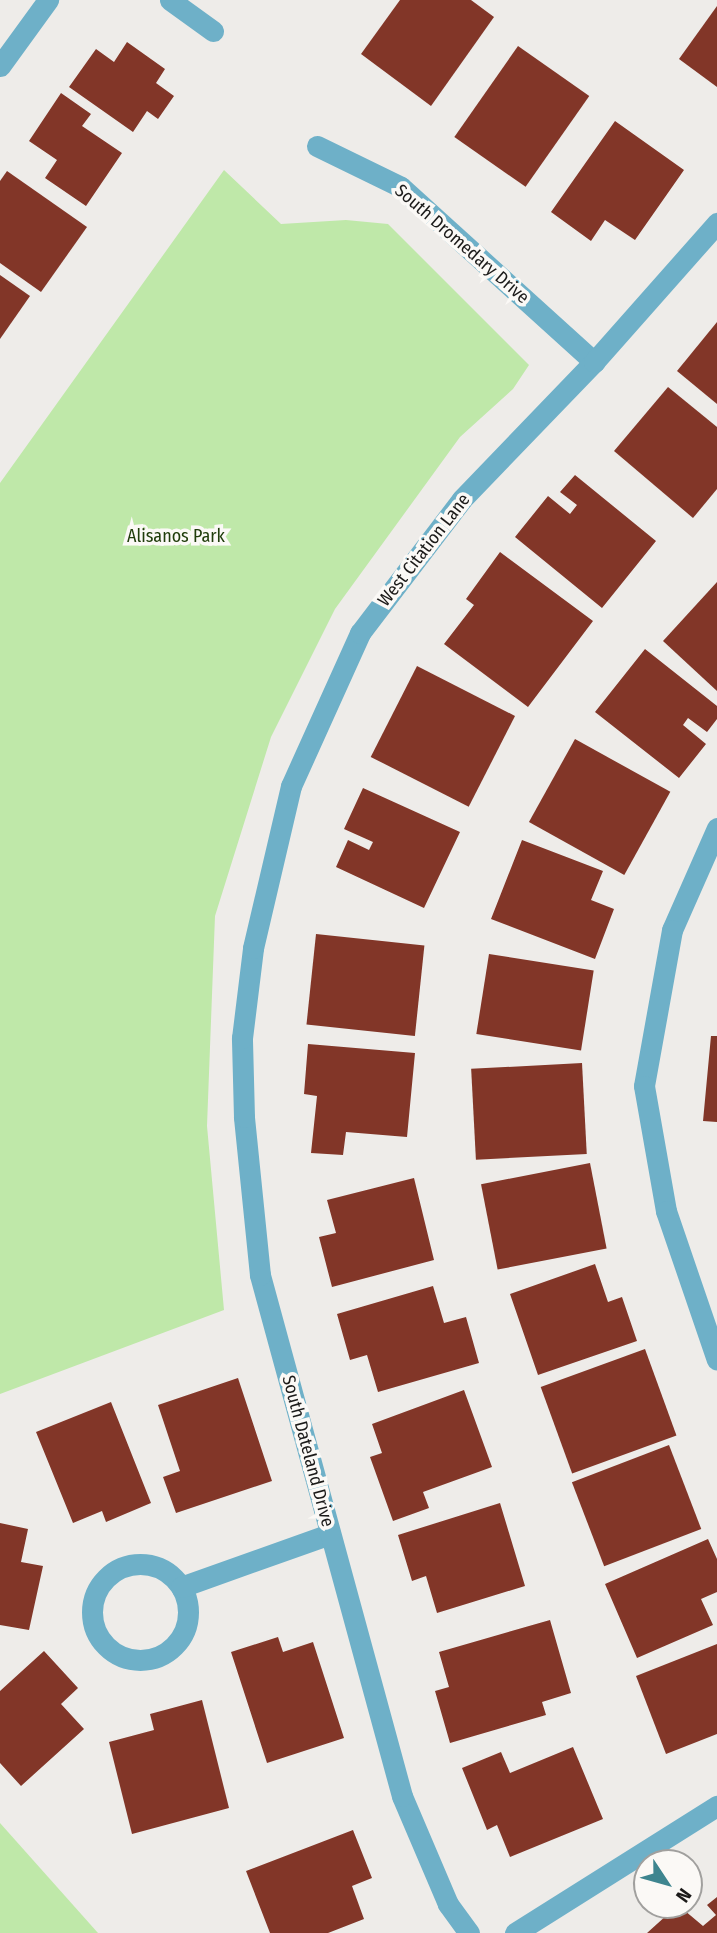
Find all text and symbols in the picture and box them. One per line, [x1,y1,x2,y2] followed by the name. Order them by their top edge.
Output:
[390,180,534,308] street label: South Dromedary Drive
[373,489,475,611] street label: West Citation Lane
[127,525,225,547] park label: Alisanos Park
[277,1373,339,1529] street label: South Dateland Drive
[633,1849,703,1919] north arrow
[671,1884,696,1907] text: N

